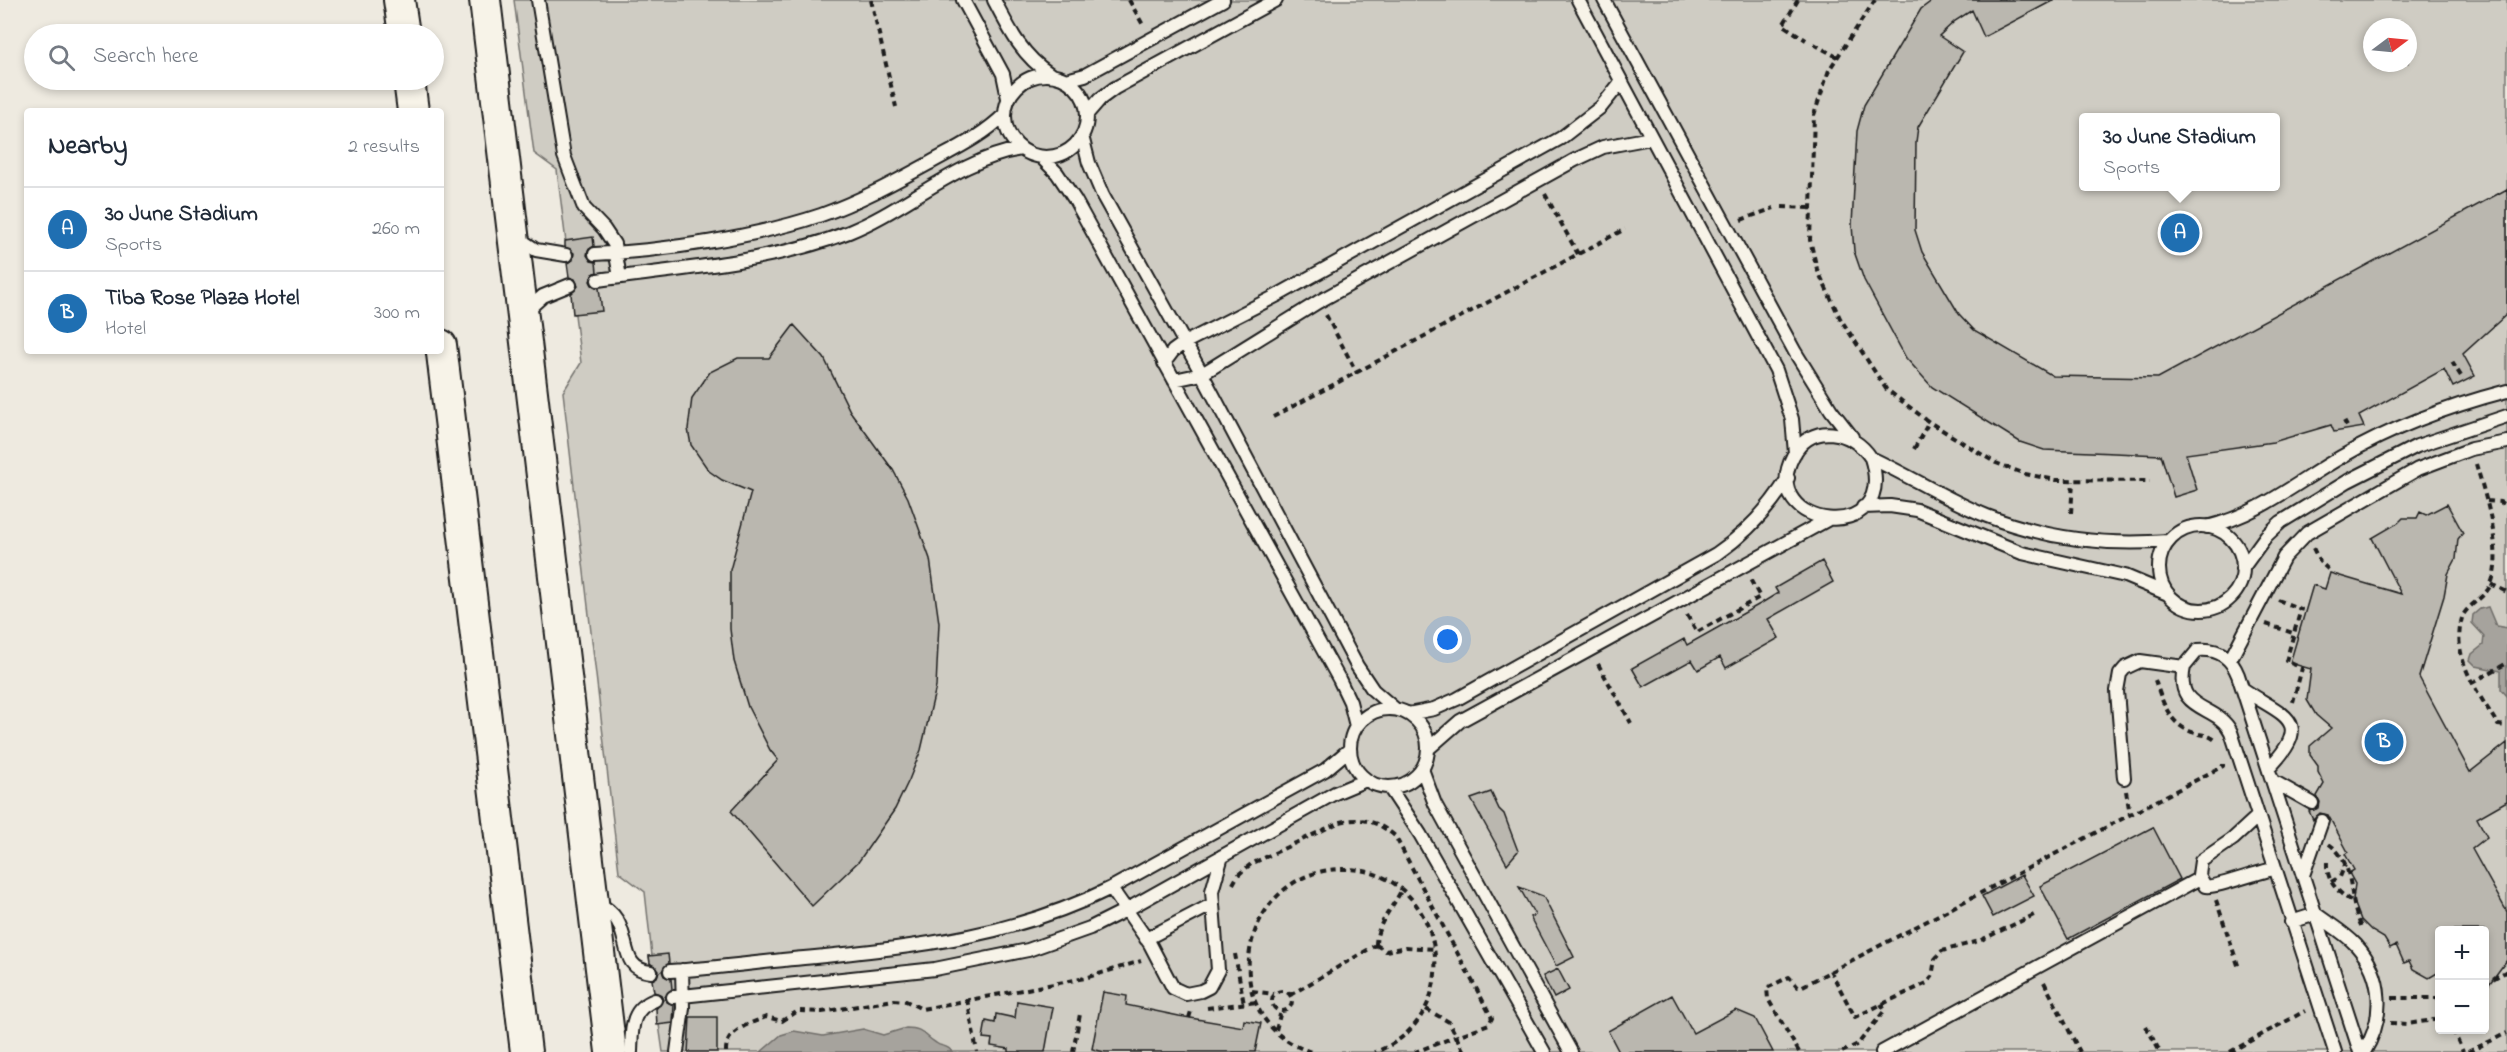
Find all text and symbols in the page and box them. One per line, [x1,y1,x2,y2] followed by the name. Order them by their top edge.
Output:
[2363,18,2417,72] north arrow
[24,24,444,90] search box
[45,41,78,74] icon: search
[93,41,198,73] text: Search here
[2079,113,2280,191] popup
[2103,122,2256,154] text: 30 June Stadium
[48,128,127,166] text: Nearby
[348,133,420,162] text: 2 results
[2103,154,2160,183] text: Sports
[105,199,258,231] text: 30 June Stadium
[2160,210,2200,256] pin: A
[61,215,74,244] text: A
[372,215,420,244] text: 260 m
[105,231,162,260] text: Sports
[105,283,299,315] text: Tiba Rose Plaza Hotel
[61,299,74,328] text: B
[374,299,420,328] text: 300 m
[105,315,146,344] text: Hotel
[1433,625,1462,654] your location
[2364,720,2404,764] pin: B
[2435,926,2489,1034] map controls
[2435,926,2489,980] button: +
[2435,980,2489,1034] button: −

